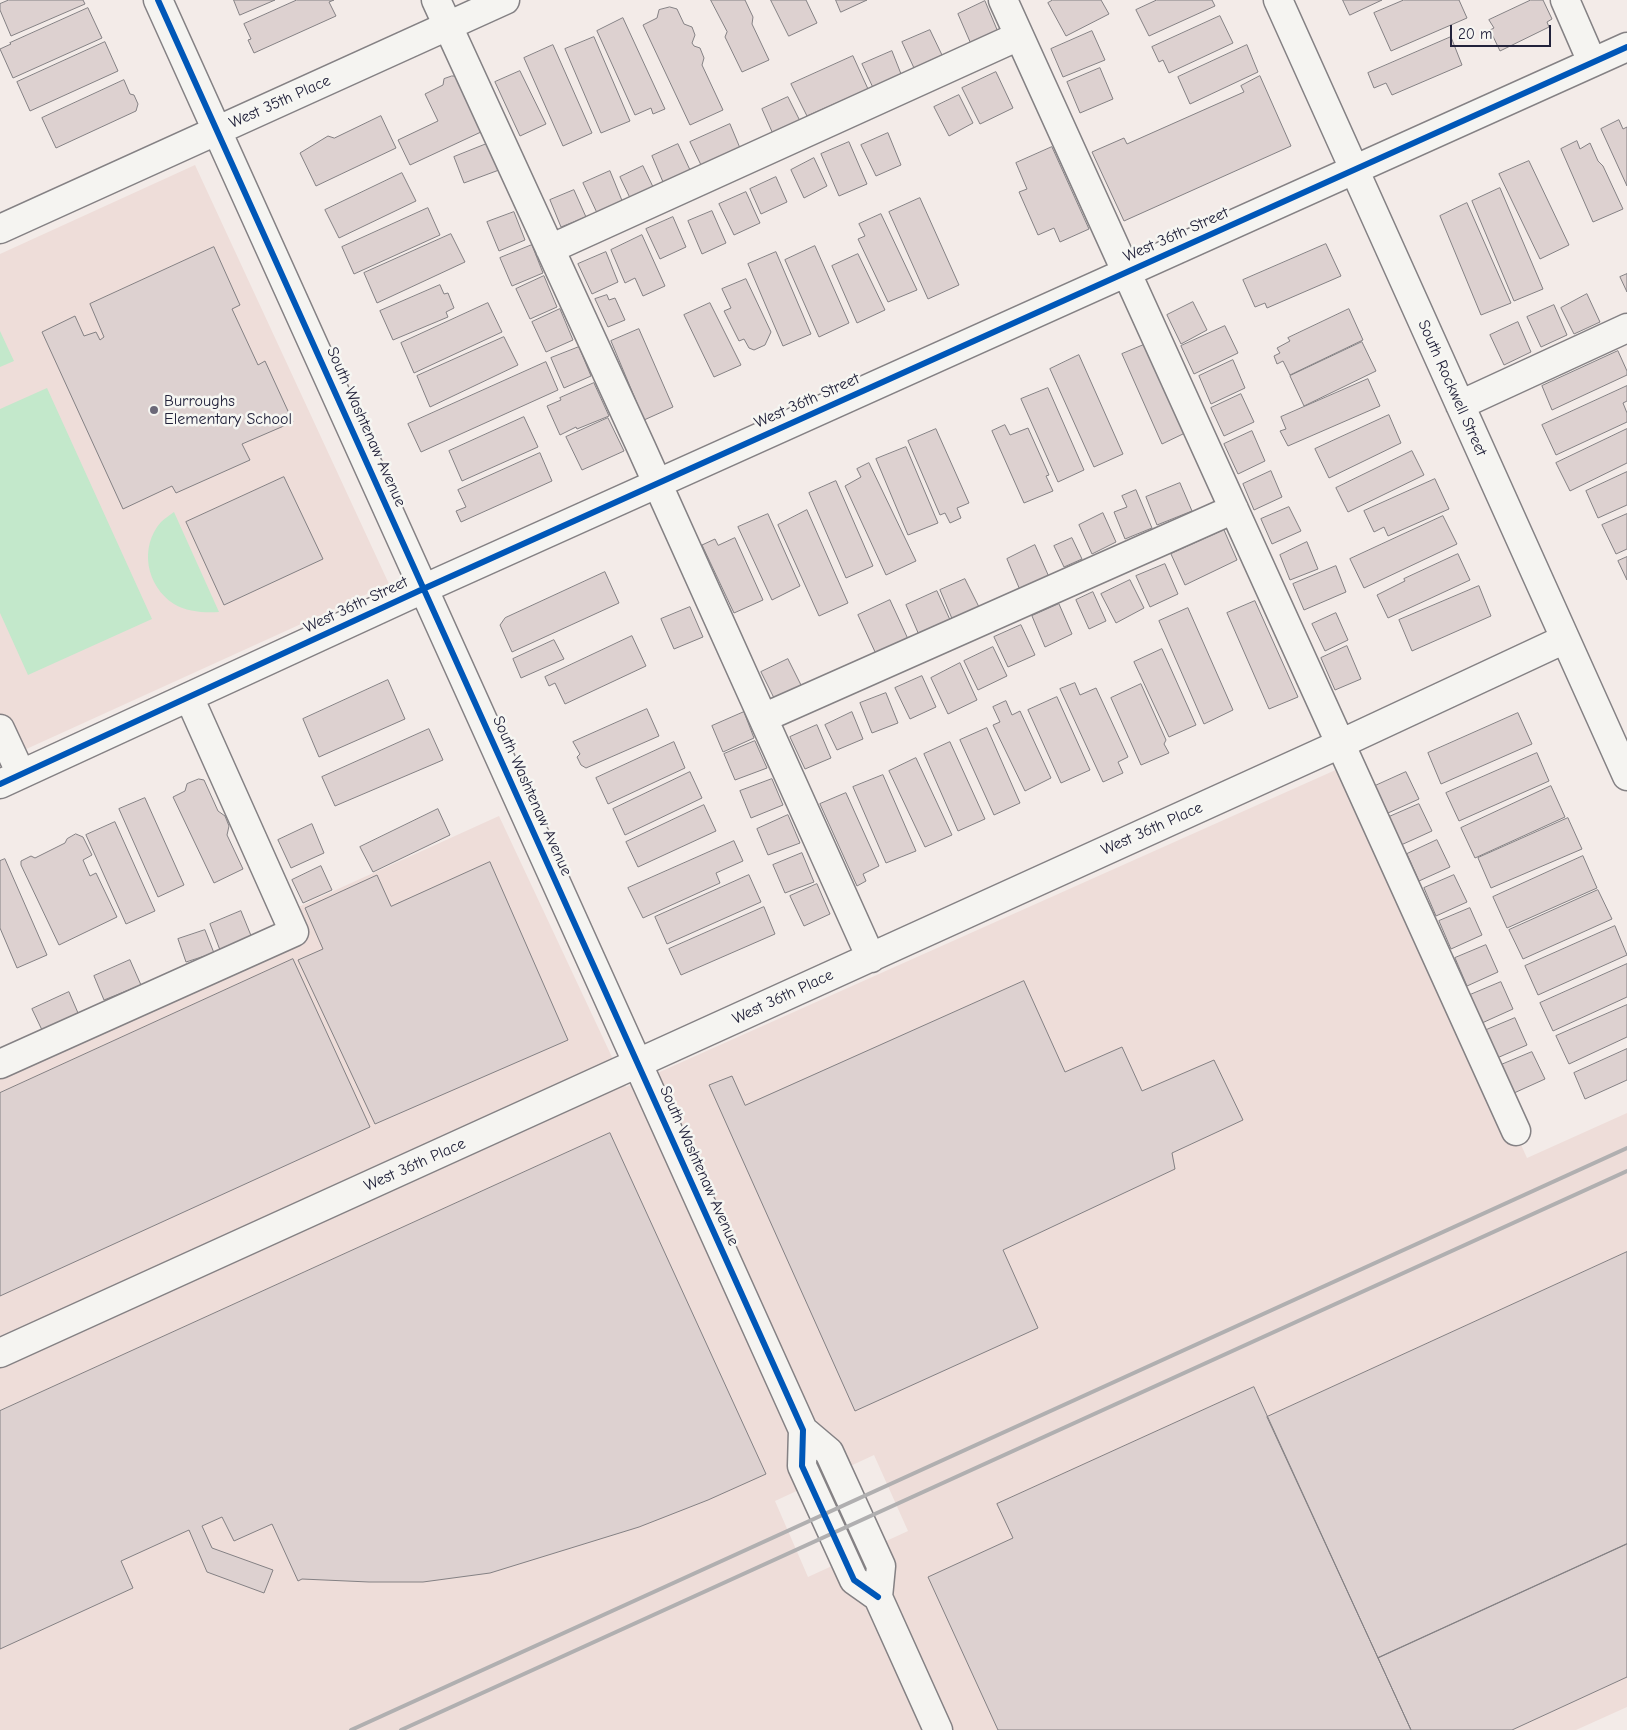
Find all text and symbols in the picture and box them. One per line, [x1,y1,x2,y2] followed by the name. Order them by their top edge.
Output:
[1452,15,1553,47] scale bar
[1458,25,1492,43] text: 20 m
[226,71,334,133] street label: West 35th Place
[1121,203,1231,267] street label: West 36th Street
[1413,317,1491,459] street label: South Rockwell Street
[322,344,410,510] street label: South Washtenaw Avenue
[752,369,862,433] street label: West 36th Street
[164,391,292,429] place label: Burroughs Elementary School
[148,404,160,416] marker: Burroughs Elementary School
[301,572,411,638] street label: West 36th Street
[488,713,576,879] street label: South Washtenaw Avenue
[1098,798,1206,860] street label: West 36th Place
[730,965,836,1029] street label: West 36th Place
[655,1083,743,1249] street label: South Washtenaw Avenue
[361,1134,469,1196] street label: West 36th Place

